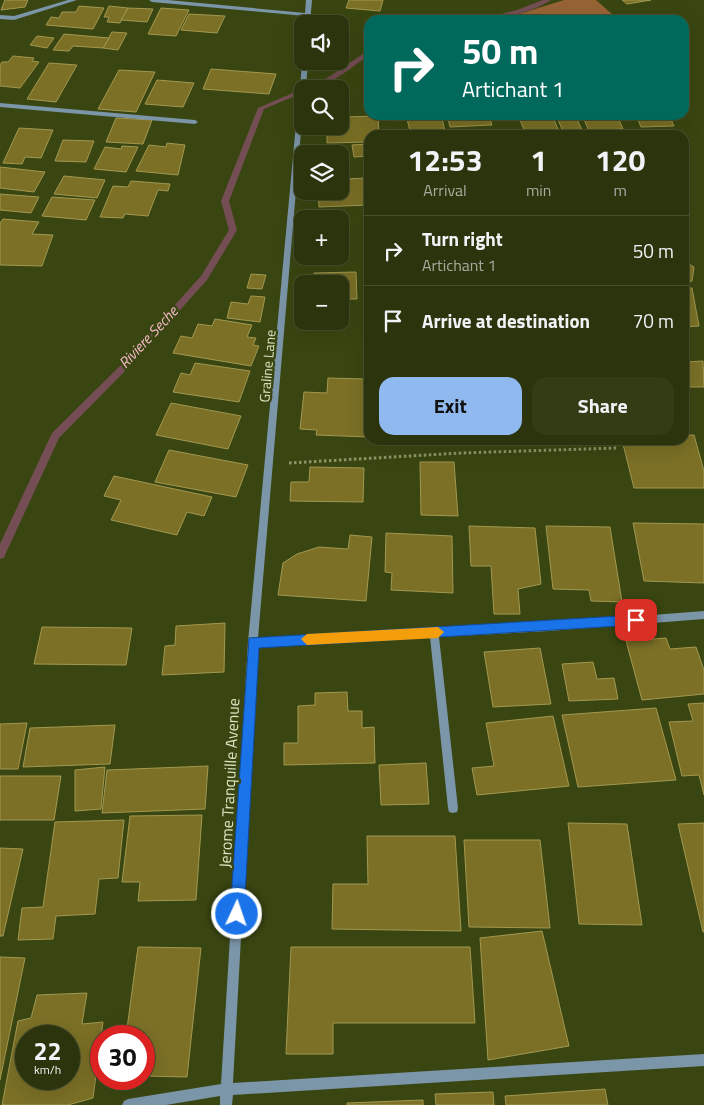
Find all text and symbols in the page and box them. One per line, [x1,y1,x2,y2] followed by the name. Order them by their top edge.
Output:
[294,15,349,330] map controls
[294,15,349,70] button: sound
[462,24,538,78] text: 50 m
[379,35,444,100] icon: right
[462,72,564,106] text: Artichant 1
[294,80,349,135] button: search
[408,137,482,183] text: 12:53
[530,137,547,183] text: 1
[595,137,645,183] text: 120
[294,145,349,200] button: layers
[423,178,467,202] text: Arrival
[526,178,551,202] text: min
[614,178,627,202] text: m
[294,210,349,265] button: +
[422,224,503,253] text: Turn right
[633,236,674,265] text: 50 m
[379,237,407,265] icon: right
[422,253,496,277] text: Artichant 1
[294,275,349,330] button: −
[113,300,184,373] water label: Riviere Seche
[422,306,590,335] text: Arrive at destination
[633,306,674,335] text: 70 m
[379,307,407,335] icon: arrive
[253,329,281,403] street label: Graline Lane
[379,377,522,435] button: Exit
[532,377,674,435] button: Share
[615,599,657,641] pin
[622,606,650,634] icon: arrive
[213,697,245,869] street label: Jerome Tranquille Avenue
[210,887,262,939] position arrow
[90,1025,155,1090] speed limit sign: 30
[33,1032,62,1070] text: 22
[34,1060,61,1079] text: km/h

